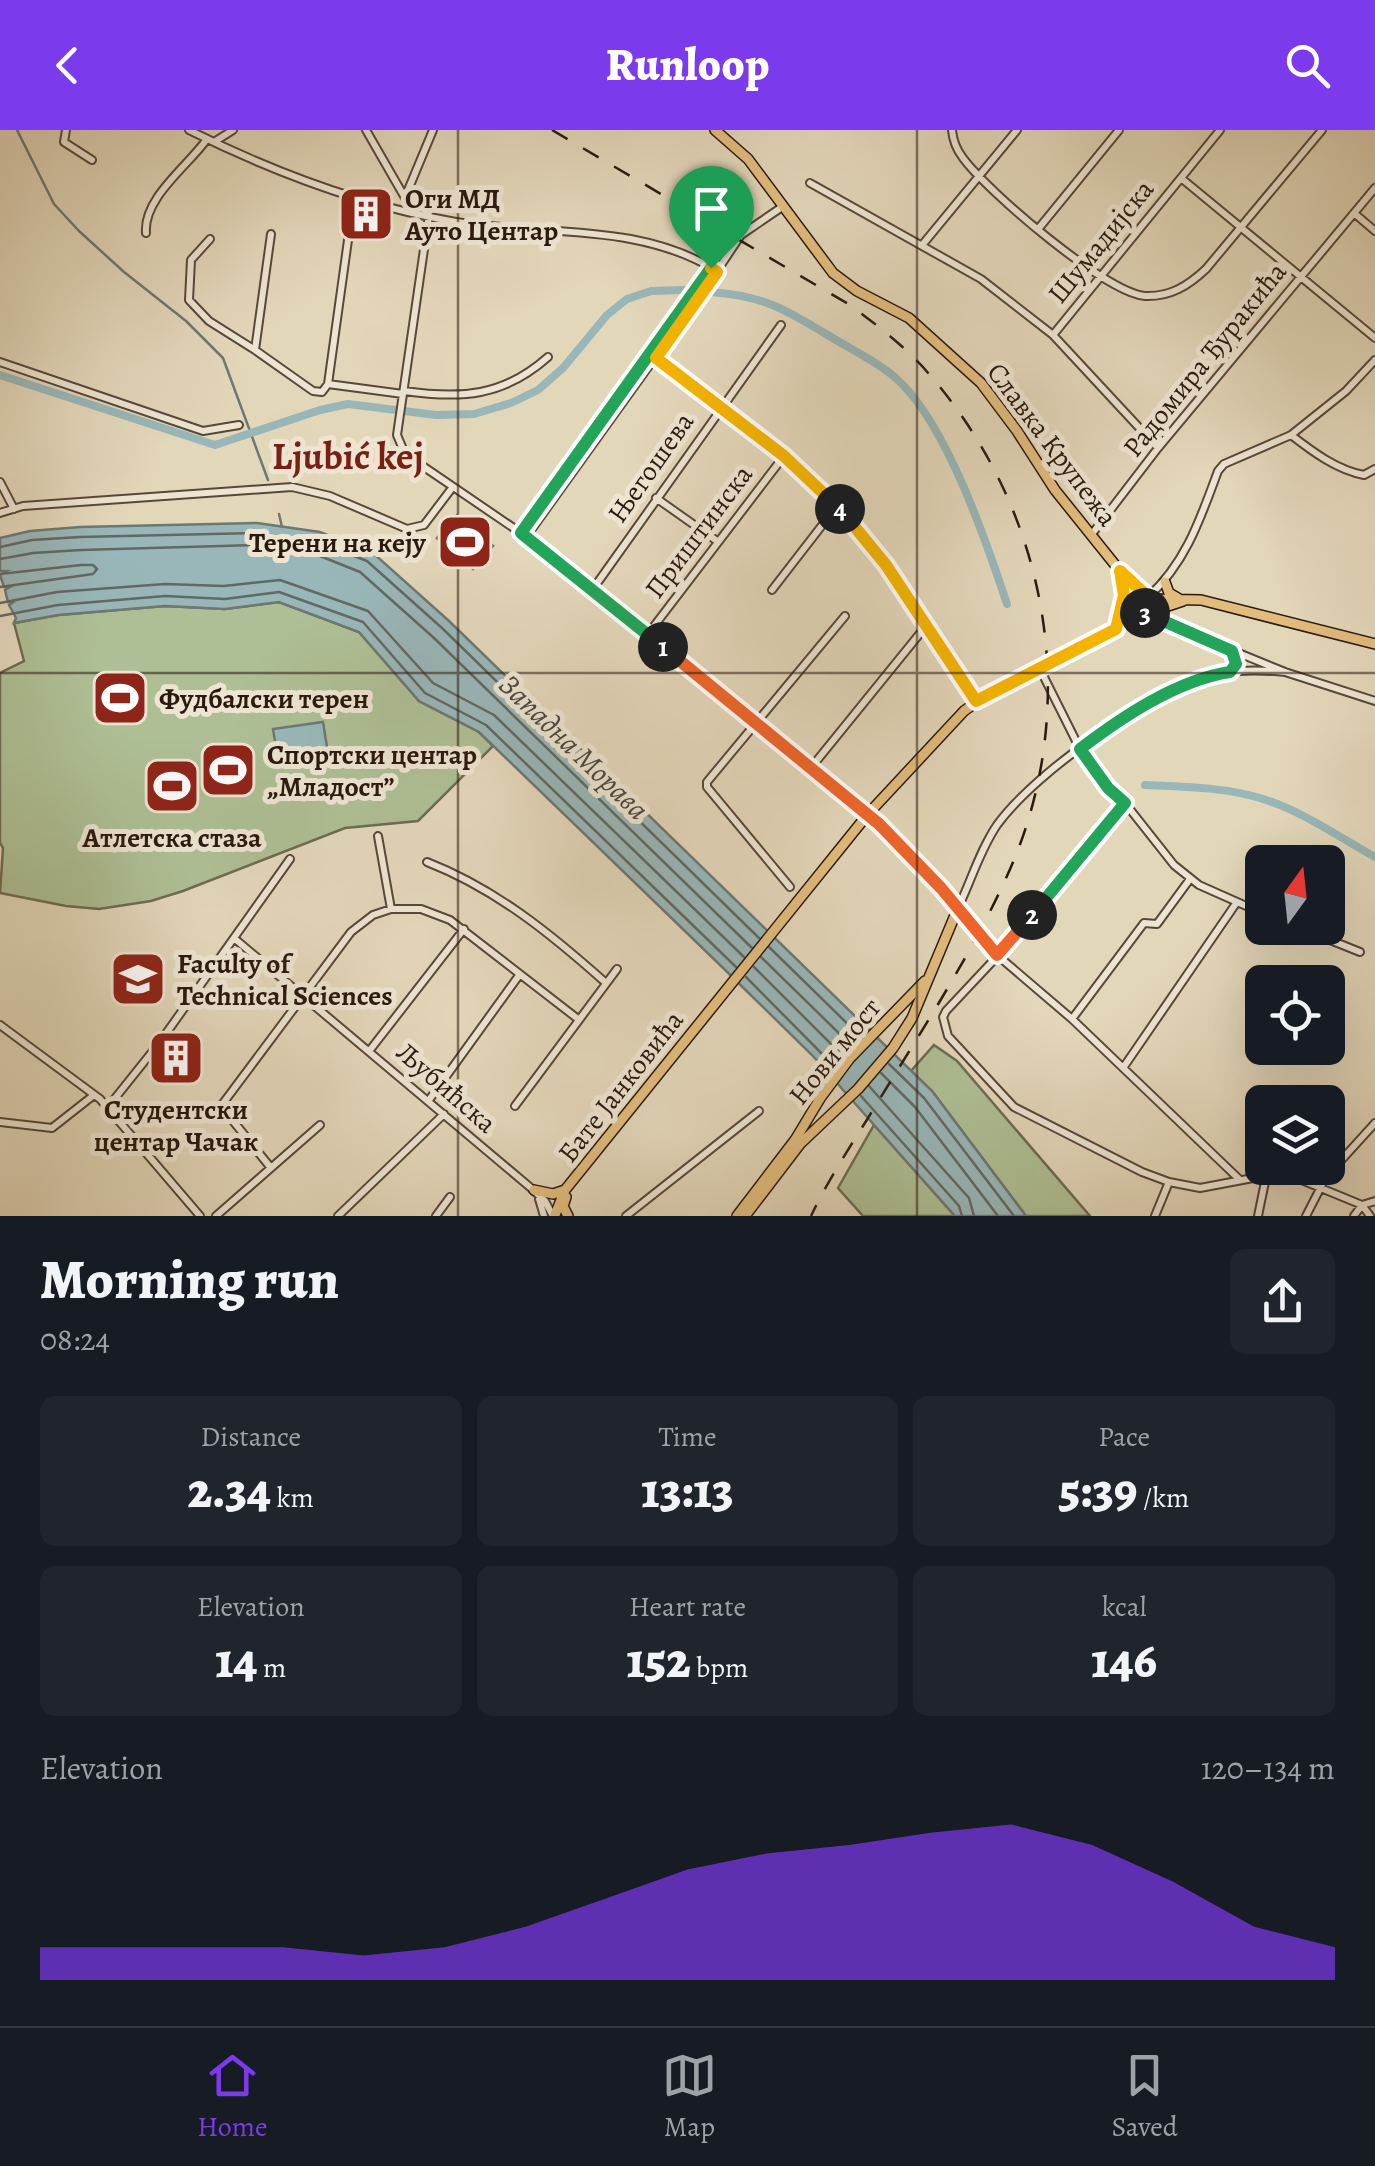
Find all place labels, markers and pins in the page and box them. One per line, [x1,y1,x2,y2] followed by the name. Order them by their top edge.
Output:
[669,166,754,269] pin
[404,180,558,250] place label: Оги МД Ауто Центар
[336,184,396,244] building icon: Оги МД Ауто Центар
[815,484,865,534] pin: 4
[435,512,495,572] sports icon: Терени на кеју
[249,524,427,562] place label: Терени на кеју
[1120,588,1170,638] pin: 3
[638,622,688,672] pin: 1
[90,668,150,728] sports icon: Фудбалски терен
[159,680,369,718] place label: Фудбалски терен
[267,736,477,806] place label: Спортски центар „Младост”
[198,740,258,800] sports icon: Спортски центар „Младост”
[142,756,202,816] sports icon: Атлетска стаза
[82,819,262,857] place label: Атлетска стаза
[1007,890,1057,940] pin: 2
[177,945,393,1015] place label: Faculty of Technical Sciences
[108,949,168,1009] school or university icon: Faculty of Technical Sciences
[146,1028,206,1088] building icon: Студентски центар Чачак
[94,1091,258,1161] place label: Студентски центар Чачак

